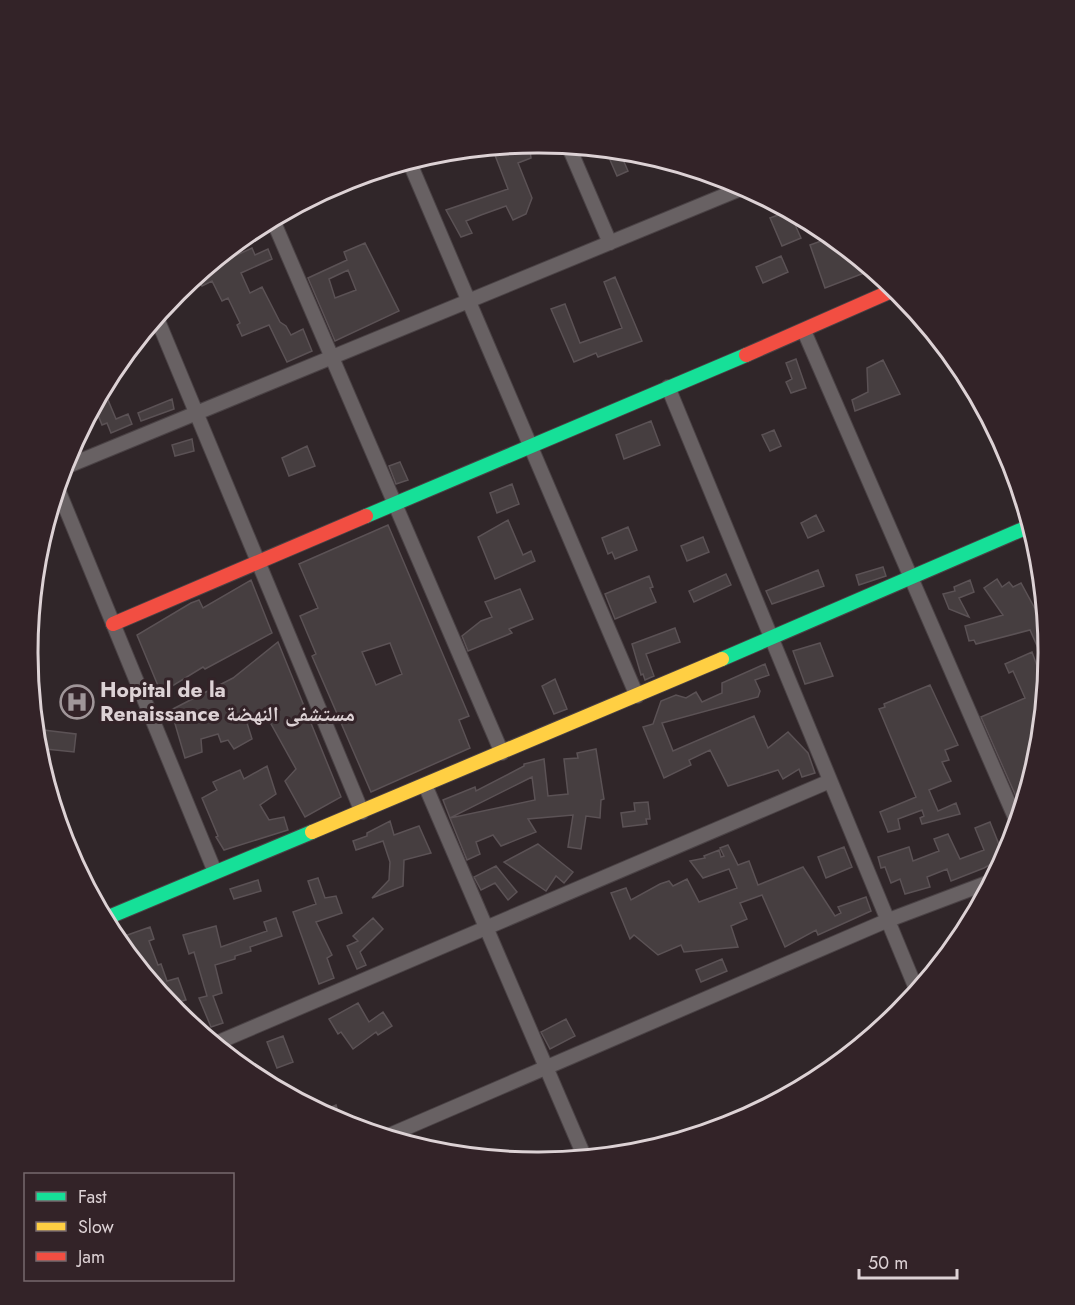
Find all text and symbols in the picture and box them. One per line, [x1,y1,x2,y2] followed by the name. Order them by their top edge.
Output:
[100,675,355,729] place label: Hopital de la Renaissance مستشفى النهضة
[59,684,95,720] hospital icon: Hopital de la Renaissance مستشفى النهضة
[24,1173,234,1281] legend
[78,1184,107,1210] text: Fast
[78,1214,115,1240] text: Slow
[859,1242,956,1280] scale bar
[76,1244,105,1270] text: Jam
[868,1250,908,1276] text: 50 m

